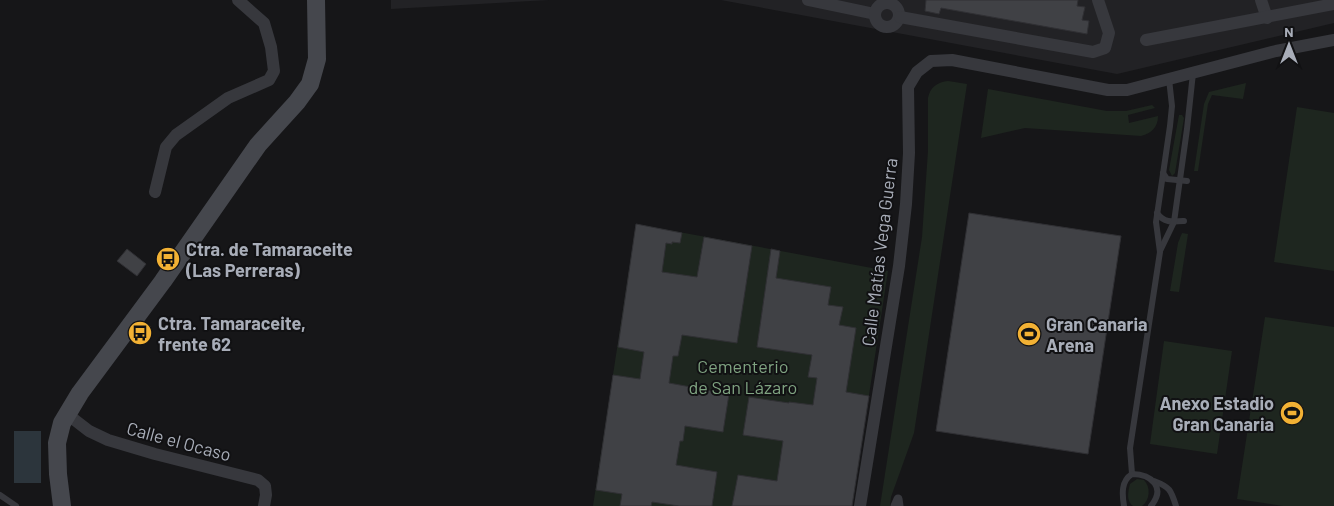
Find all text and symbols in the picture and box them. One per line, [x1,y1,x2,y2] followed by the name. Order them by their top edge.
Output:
[1264,20,1314,70] north arrow
[1284,23,1294,40] text: N
[857,157,901,347] street label: Calle Matías Vega Guerra
[185,238,353,281] place label: Ctra. de Tamaraceite (Las Perreras)
[155,246,181,272] bus stop icon: Ctra. de Tamaraceite (Las Perreras)
[158,312,306,355] place label: Ctra. Tamaraceite, frente 62
[1046,313,1147,356] place label: Gran Canaria Arena
[127,320,153,346] bus stop icon: Ctra. Tamaraceite, frente 62
[1016,321,1042,347] sports icon: Gran Canaria Arena
[689,355,797,398] park label: Cementerio de San Lázaro
[1159,392,1274,435] place label: Anexo Estadio Gran Canaria
[1279,400,1305,426] sports icon: Anexo Estadio Gran Canaria
[124,417,234,465] street label: Calle el Ocaso

